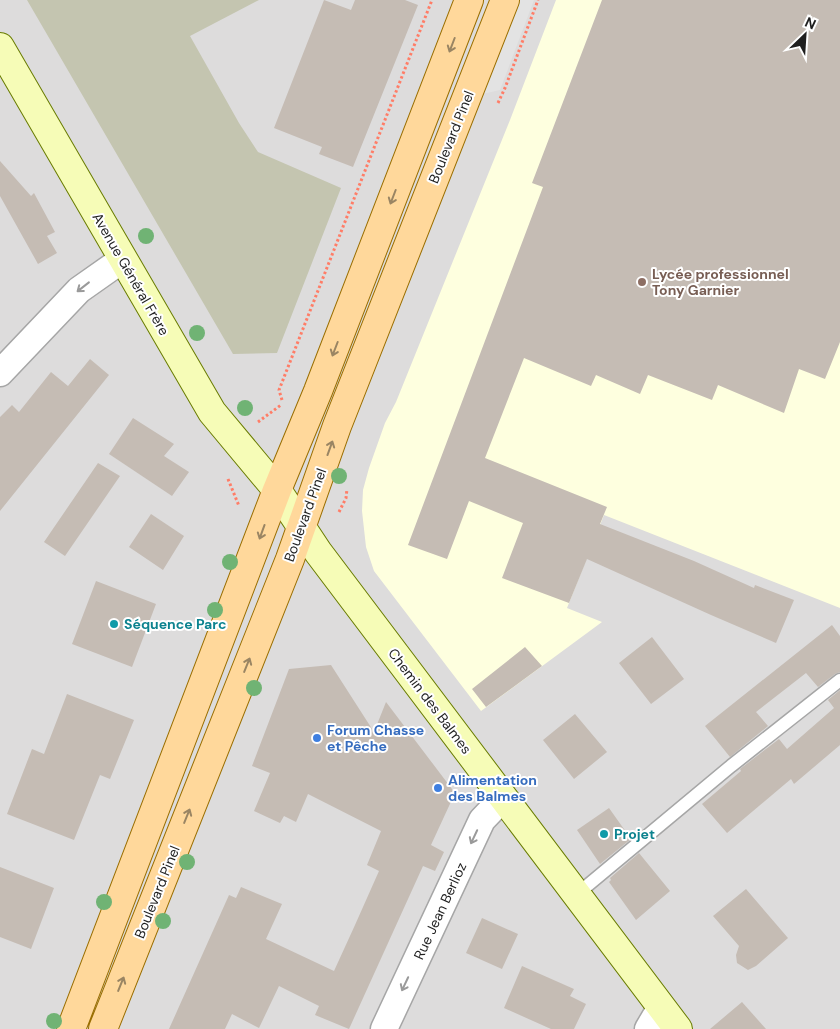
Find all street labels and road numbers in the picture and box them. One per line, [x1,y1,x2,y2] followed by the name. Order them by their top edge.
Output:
[424,88,478,186] street label: Boulevard Pinel
[89,209,173,339] street label: Avenue Général Frère
[280,466,330,564] street label: Boulevard Pinel
[384,645,476,757] street label: Chemin des Balmes
[130,843,184,941] street label: Boulevard Pinel
[410,860,470,962] street label: Rue Jean Berlioz

